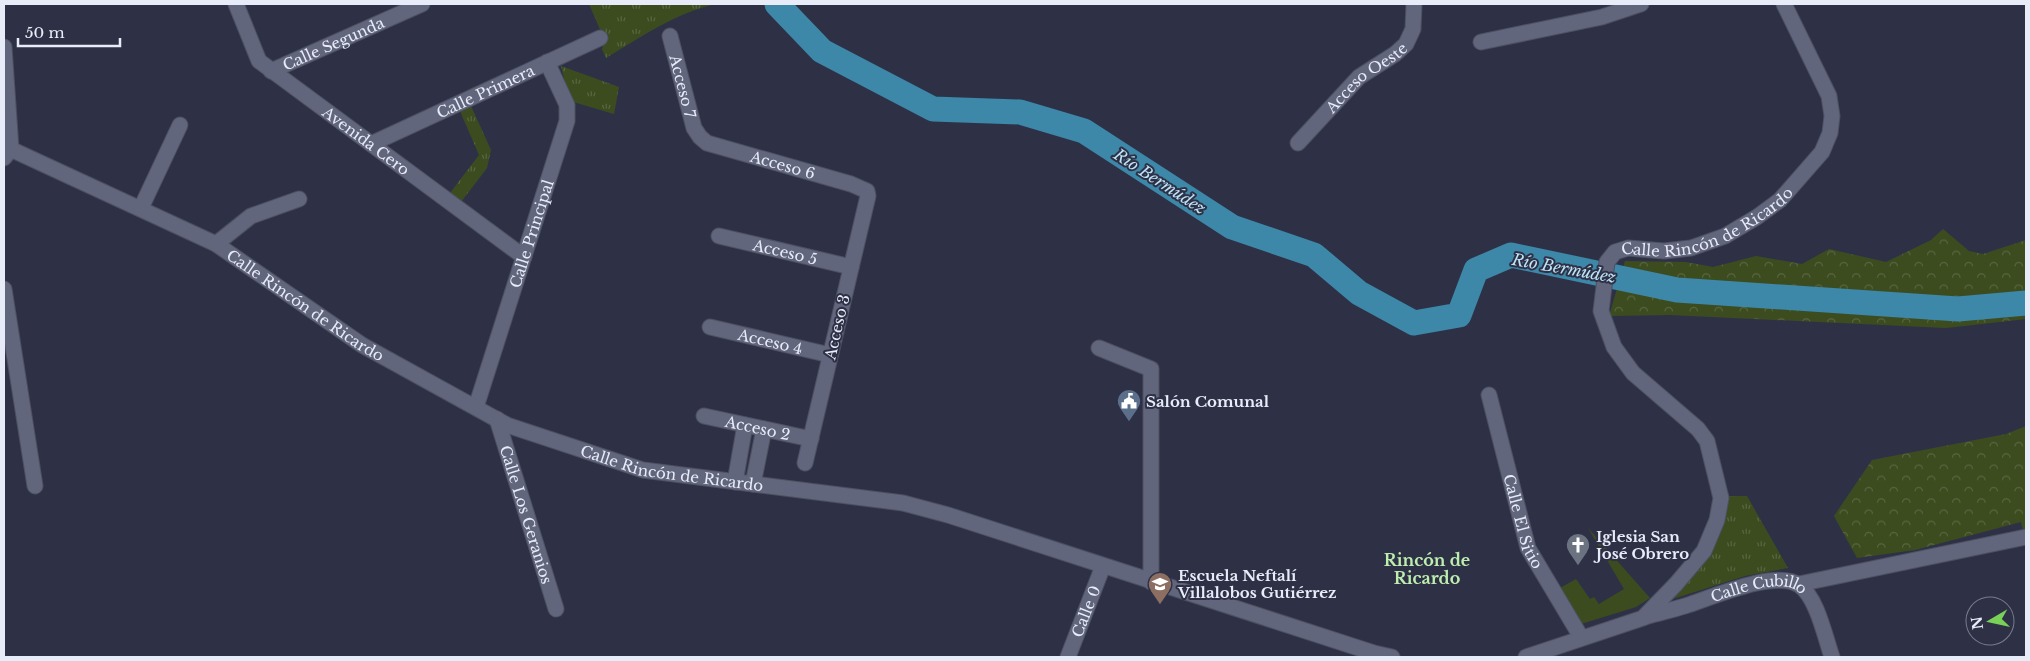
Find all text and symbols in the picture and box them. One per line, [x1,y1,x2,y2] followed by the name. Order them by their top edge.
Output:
[279,12,388,74] street label: Calle Segunda
[18,15,120,47] scale bar
[25,23,65,42] text: 50 m
[1321,38,1411,117] street label: Acceso Oeste
[666,52,701,120] street label: Acceso 7
[433,60,538,122] street label: Calle Primera
[318,101,414,179] street label: Avenida Cero
[1110,143,1210,218] water label: Río Bermúdez
[747,146,818,183] street label: Acceso 6
[505,177,557,290] street label: Calle Principal
[1619,183,1797,260] street label: Calle Rincón de Ricardo
[750,235,819,268] street label: Acceso 5
[223,245,388,365] street label: Calle Rincón de Ricardo
[1509,249,1618,287] water label: Río Bermúdez
[820,293,854,362] street label: Acceso 3
[735,324,805,358] street label: Acceso 4
[1116,388,1142,422] public building icon: Salón Comunal
[1146,392,1270,411] place label: Salón Comunal
[722,411,792,444] street label: Acceso 2
[578,441,765,495] street label: Calle Rincón de Ricardo
[496,443,557,586] street label: Calle Los Geranios
[1500,472,1548,572] street label: Calle El Sitio
[1593,527,1689,563] place label: Iglesia San José Obrero
[1565,532,1591,566] church icon: Iglesia San José Obrero
[1384,550,1470,588] district label: Rincón de Ricardo
[1177,566,1337,602] place label: Escuela Neftalí Villalobos Gutiérrez
[1147,571,1173,605] school or university icon: Escuela Neftalí Villalobos Gutiérrez
[1708,571,1812,606] street label: Calle Cubillo
[1067,583,1104,640] street label: Calle 0
[1965,596,2015,646] north arrow
[1967,615,1987,631] text: N

